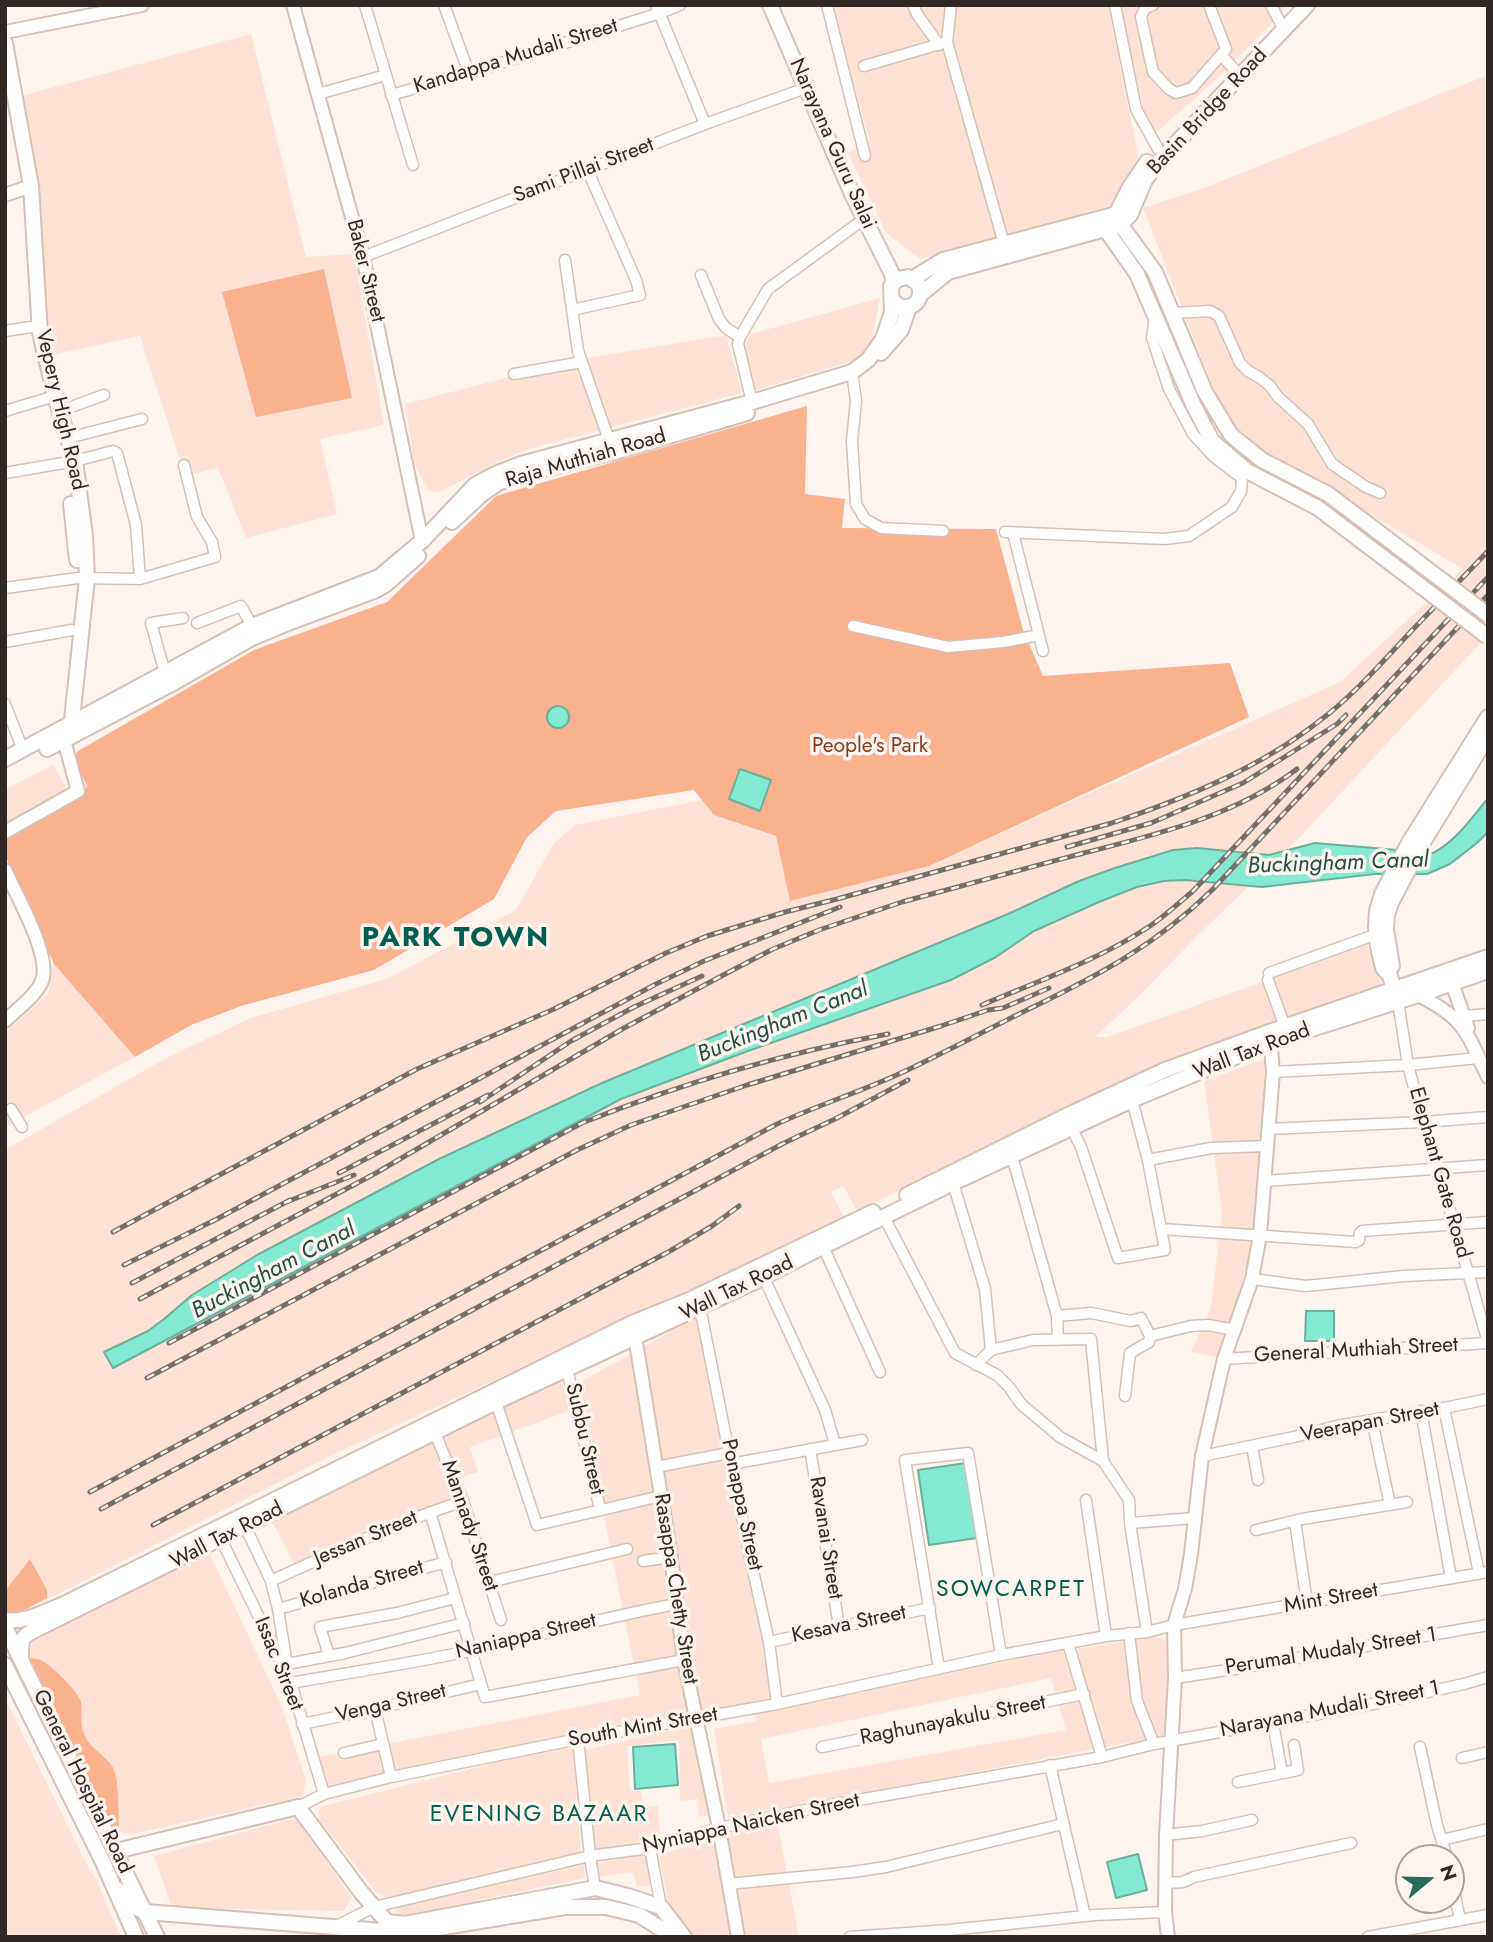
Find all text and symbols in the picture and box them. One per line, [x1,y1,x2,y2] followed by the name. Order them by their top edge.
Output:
[411,14,621,100] street label: Kandappa Mudali Street
[1143,44,1273,180] street label: Basin Bridge Road
[783,55,881,233] street label: Narayana Guru Salai
[510,133,658,209] street label: Sami Pillai Street
[340,217,390,325] street label: Baker Street
[29,327,91,493] street label: Vepery High Road
[503,424,669,494] street label: Raja Muthiah Road
[812,734,928,760] park label: People's Park
[1247,847,1429,881] water label: Buckingham Canal
[363,922,549,956] district label: PARK TOWN
[694,976,872,1070] water label: Buckingham Canal
[1190,1018,1314,1086] street label: Wall Tax Road
[1403,1085,1475,1261] street label: Elephant Gate Road
[188,1216,360,1326] water label: Buckingham Canal
[676,1251,798,1327] street label: Wall Tax Road
[1253,1333,1459,1369] street label: General Muthiah Street
[559,1381,609,1497] street label: Subbu Street
[1299,1397,1441,1449] street label: Veerapan Street
[715,1437,767,1573] street label: Ponappa Street
[435,1457,503,1595] street label: Mannady Street
[803,1475,847,1601] street label: Ravanai Street
[647,1492,703,1686] street label: Rasappa Chetty Street
[167,1497,287,1575] street label: Wall Tax Road
[310,1506,422,1572] street label: Jessan Street
[297,1555,427,1615] street label: Kolanda Street
[937,1576,1085,1604] district label: SOWCARPET
[1282,1578,1380,1620] street label: Mint Street
[790,1601,908,1649] street label: Kesava Street
[453,1609,599,1665] street label: Naniappa Street
[248,1614,308,1714] street label: Issac Street
[1223,1623,1439,1681] street label: Perumal Mudaly Street 1
[1218,1676,1442,1744] street label: Narayana Mudali Street 1
[333,1679,449,1729] street label: Venga Street
[27,1686,137,1878] street label: General Hospital Road
[858,1691,1048,1751] street label: Raghunayakulu Street
[566,1702,720,1754] street label: South Mint Street
[640,1789,862,1859] street label: Nyniappa Naicken Street
[431,1801,647,1829] district label: EVENING BAZAAR
[1395,1844,1465,1914] north arrow
[1433,1861,1464,1884] text: N

